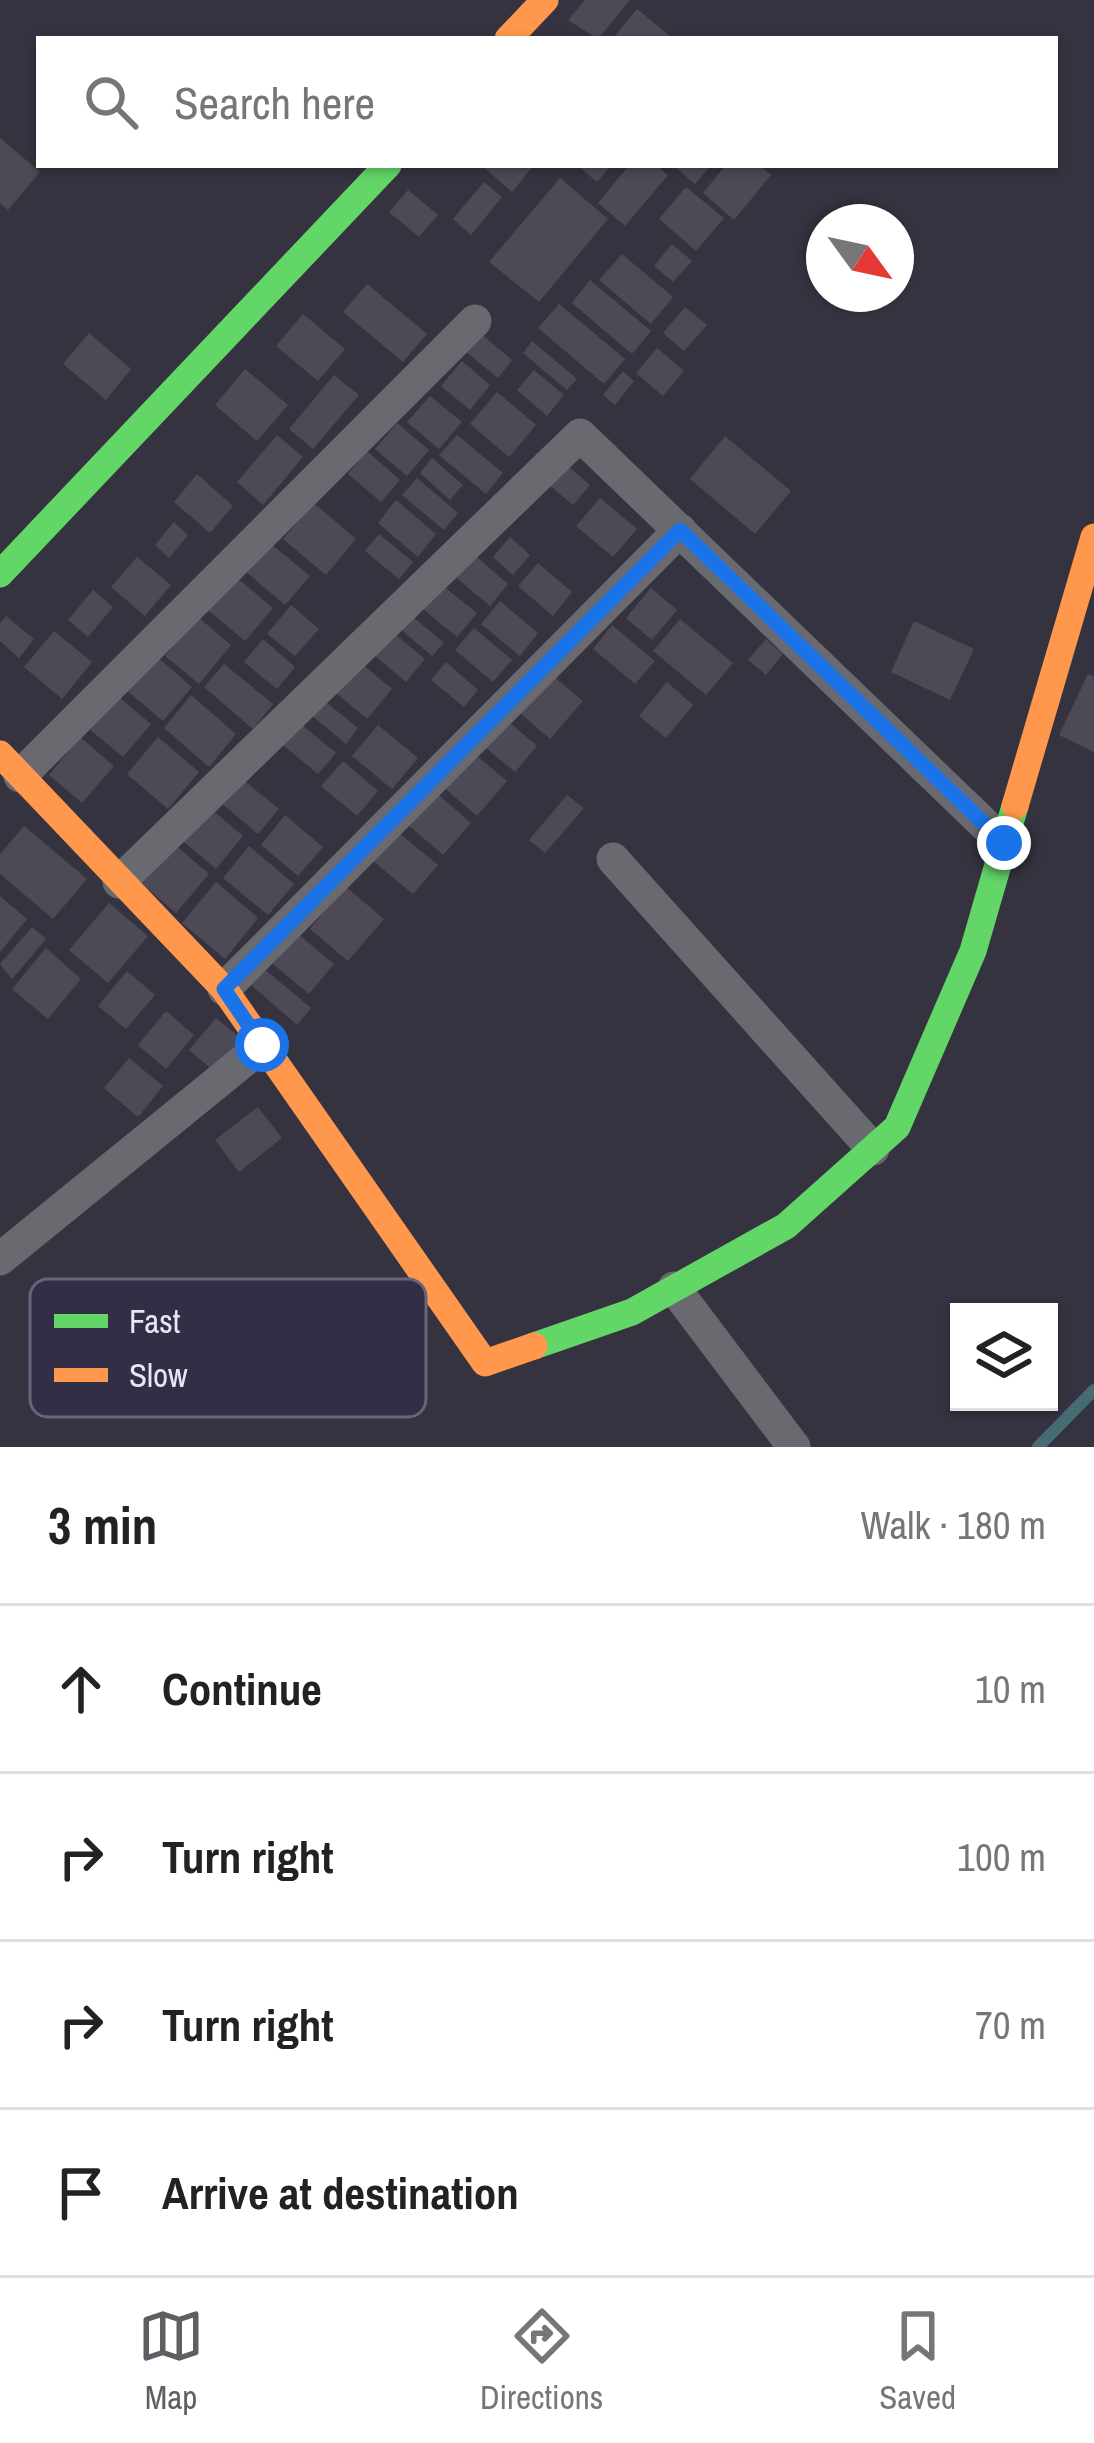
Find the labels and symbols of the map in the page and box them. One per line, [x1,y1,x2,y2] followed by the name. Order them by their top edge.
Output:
[806,204,914,312] north arrow
[977,816,1031,870] route end
[235,1018,289,1072] route start
[30,1279,426,1417] legend
[129,1299,180,1343] text: Fast
[129,1353,188,1397] text: Slow

